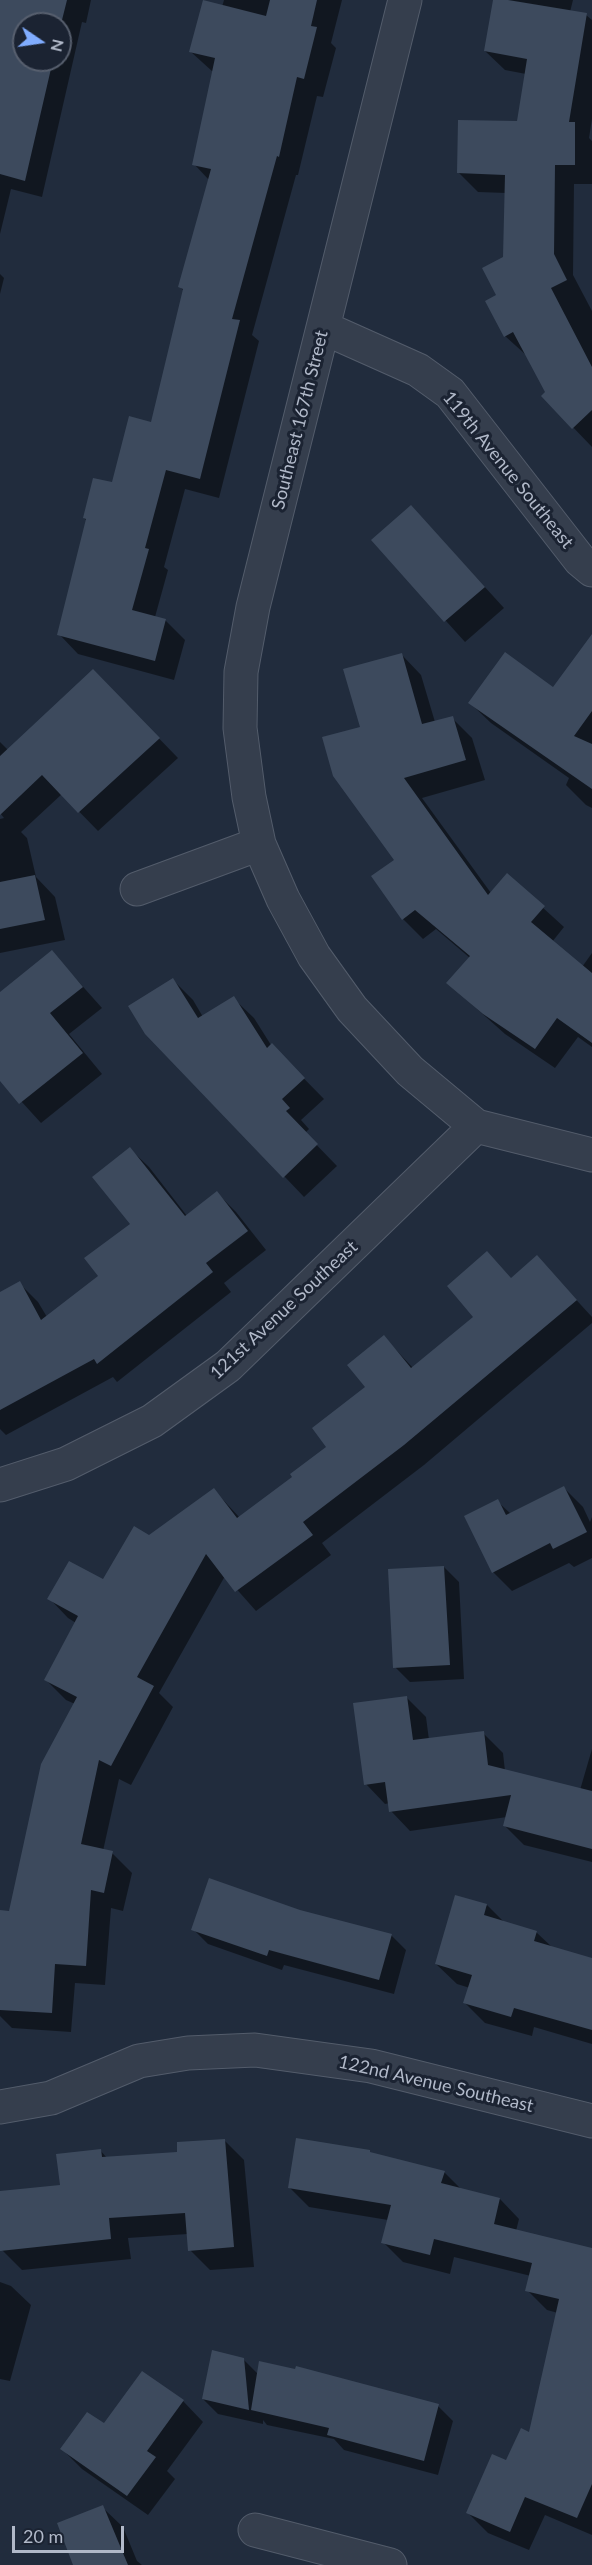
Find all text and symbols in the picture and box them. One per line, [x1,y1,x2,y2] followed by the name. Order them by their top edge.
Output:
[12,12,72,72] north arrow
[47,38,69,54] text: N
[267,328,333,512] street label: Southeast 167th Street
[438,387,578,553] street label: 119th Avenue Southeast
[206,1236,362,1384] street label: 121st Avenue Southeast
[336,2051,536,2117] street label: 122nd Avenue Southeast
[15,2514,128,2552] scale bar
[23,2525,63,2547] text: 20 m

